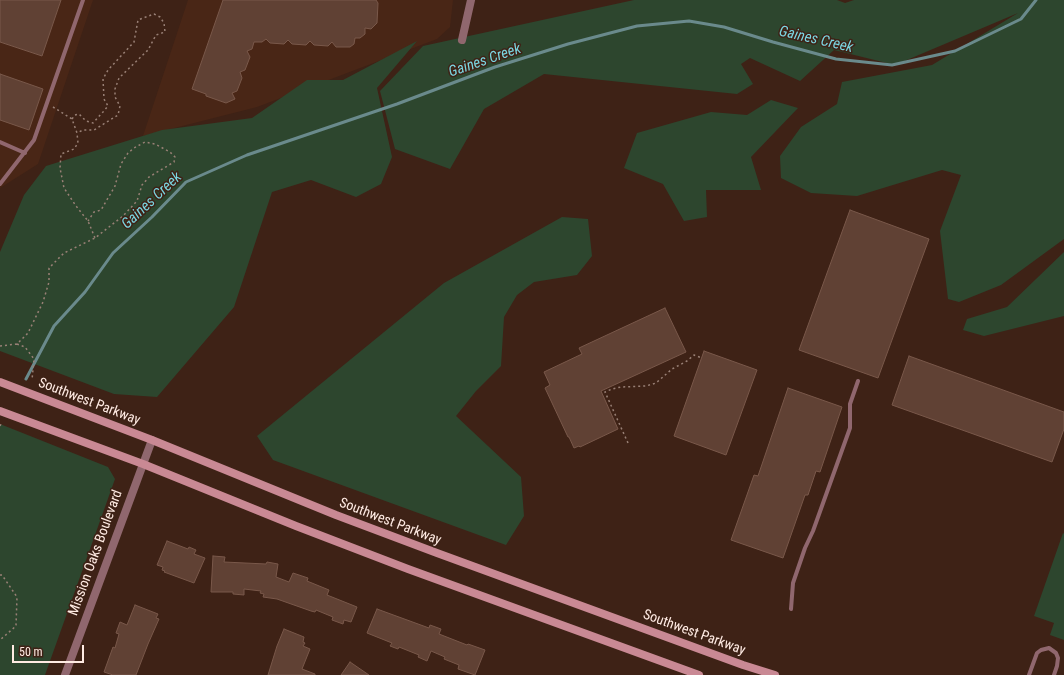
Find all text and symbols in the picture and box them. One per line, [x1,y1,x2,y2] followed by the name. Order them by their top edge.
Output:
[777,23,855,57] water label: Gaines Creek
[446,40,524,82] water label: Gaines Creek
[118,169,186,233] water label: Gaines Creek
[36,375,142,429] street label: Southwest Parkway
[65,488,127,618] street label: Mission Oaks Boulevard
[337,495,443,549] street label: Southwest Parkway
[640,607,748,659] street label: Southwest Parkway
[14,637,86,663] scale bar
[19,645,43,659] text: 50 m

